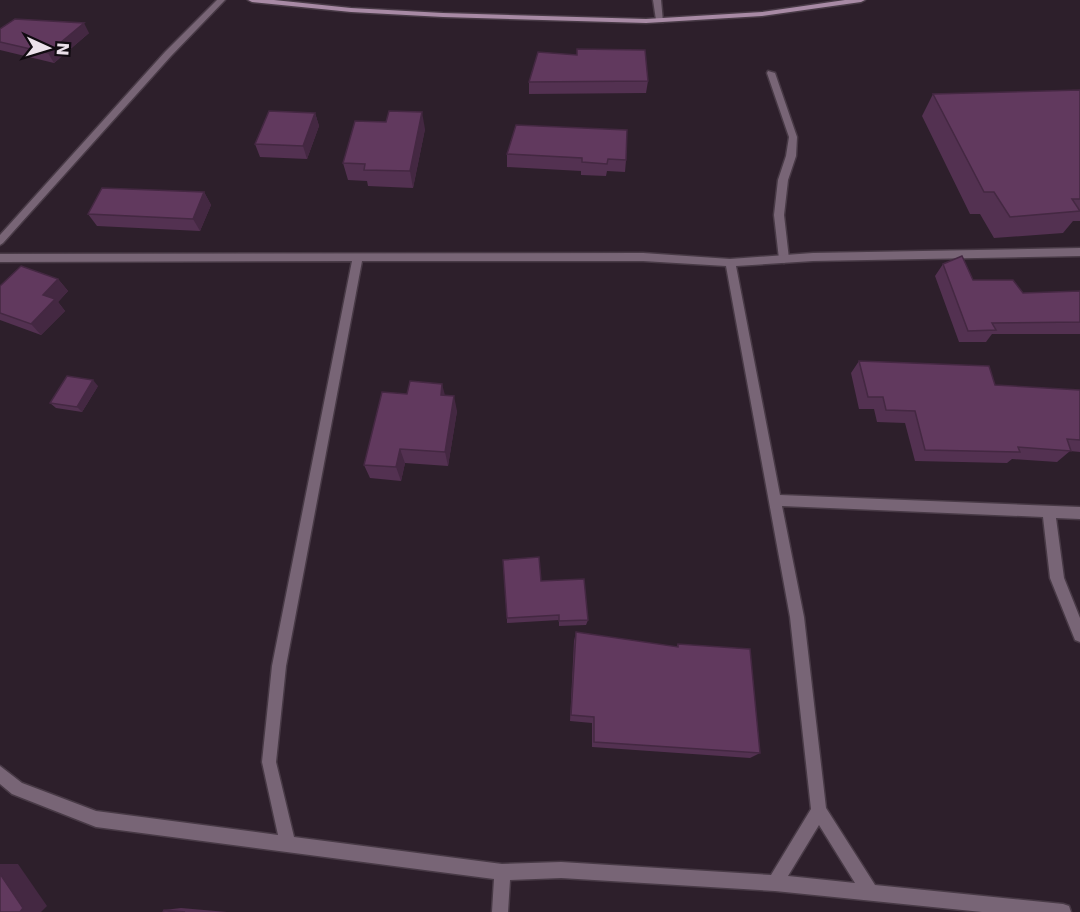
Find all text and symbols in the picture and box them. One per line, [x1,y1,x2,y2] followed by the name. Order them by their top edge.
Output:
[18,18,78,78] north arrow
[53,42,72,56] text: N

